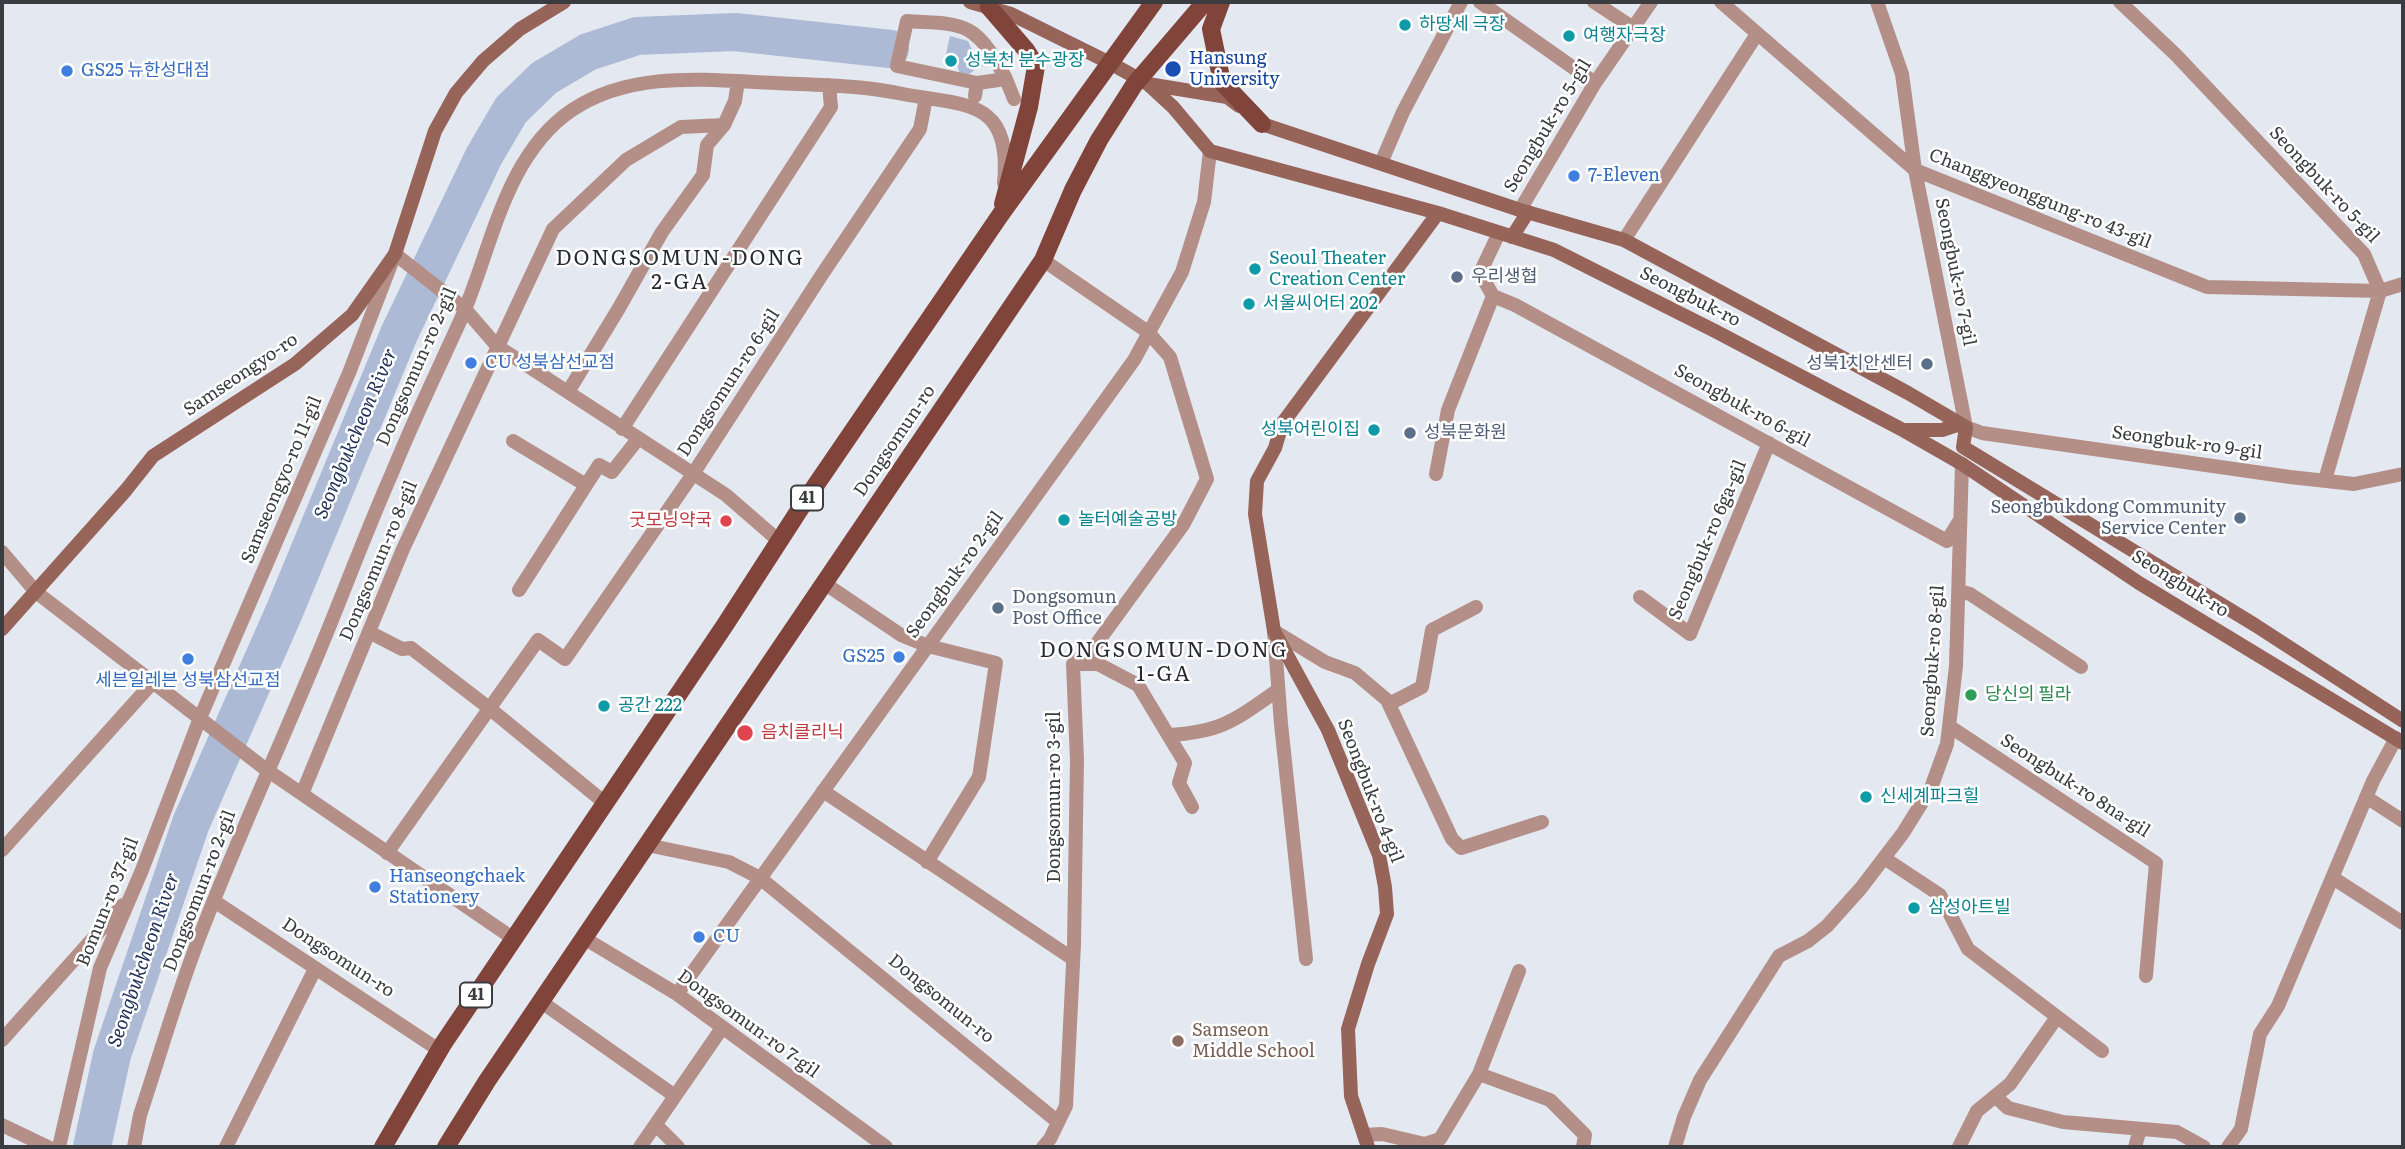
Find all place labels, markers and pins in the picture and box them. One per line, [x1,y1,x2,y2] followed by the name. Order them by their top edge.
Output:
[1419,14,1505,36] place label: 하땅세 극장
[1397,17,1413,33] marker: 하땅세 극장
[1583,25,1666,47] place label: 여행자극장
[1561,28,1577,44] marker: 여행자극장
[1189,48,1280,90] place label: Hansung University
[965,50,1085,72] place label: 성북천 분수광장
[943,53,959,69] marker: 성북천 분수광장
[1163,59,1183,79] marker: Hansung University
[81,60,210,82] place label: GS25 뉴한성대점
[59,63,75,79] marker: GS25 뉴한성대점
[1588,165,1660,187] place label: 7-Eleven
[1566,168,1582,184] marker: 7-Eleven
[1269,248,1406,290] place label: Seoul Theater Creation Center
[1247,261,1263,277] marker: Seoul Theater Creation Center
[1471,266,1537,288] place label: 우리생협
[1449,269,1465,285] marker: 우리생협
[1263,293,1378,315] place label: 서울씨어터 202
[1241,296,1257,312] marker: 서울씨어터 202
[485,352,615,374] place label: CU 성북삼선교점
[1806,353,1913,375] place label: 성북1치안센터
[463,355,479,371] marker: CU 성북삼선교점
[1919,356,1935,372] marker: 성북1치안센터
[1261,419,1360,441] place label: 성북어린이집
[1366,422,1382,438] marker: 성북어린이집
[1424,422,1507,444] place label: 성북문화원
[1402,425,1418,441] marker: 성북문화원
[1990,497,2226,540] place label: Seongbukdong Community Service Center
[1078,509,1177,531] place label: 놀터예술공방
[629,510,712,532] place label: 굿모닝약국
[2232,510,2248,526] marker: Seongbukdong Community Service Center
[1056,512,1072,528] marker: 놀터예술공방
[718,513,734,529] marker: 굿모닝약국
[1012,587,1117,630] place label: Dongsomun Post Office
[990,600,1006,616] marker: Dongsomun Post Office
[842,646,885,668] place label: GS25
[891,649,907,665] marker: GS25
[180,651,196,667] marker: 세븐일레븐 성북삼선교점
[95,670,281,692] place label: 세븐일레븐 성북삼선교점
[1985,684,2071,706] place label: 당신의 필라
[1963,687,1979,703] marker: 당신의 필라
[618,695,682,717] place label: 공간 222
[596,698,612,714] marker: 공간 222
[761,722,844,744] place label: 음치클리닉
[735,723,755,743] marker: 음치클리닉
[1880,786,1979,808] place label: 신세계파크힐
[1858,789,1874,805] marker: 신세계파크힐
[389,866,525,908] place label: Hanseongchaek Stationery
[367,879,383,895] marker: Hanseongchaek Stationery
[1928,897,2011,919] place label: 삼성아트빌
[1906,900,1922,916] marker: 삼성아트빌
[713,926,740,948] place label: CU
[691,929,707,945] marker: CU
[1192,1020,1315,1062] place label: Samseon Middle School
[1170,1033,1186,1049] marker: Samseon Middle School

